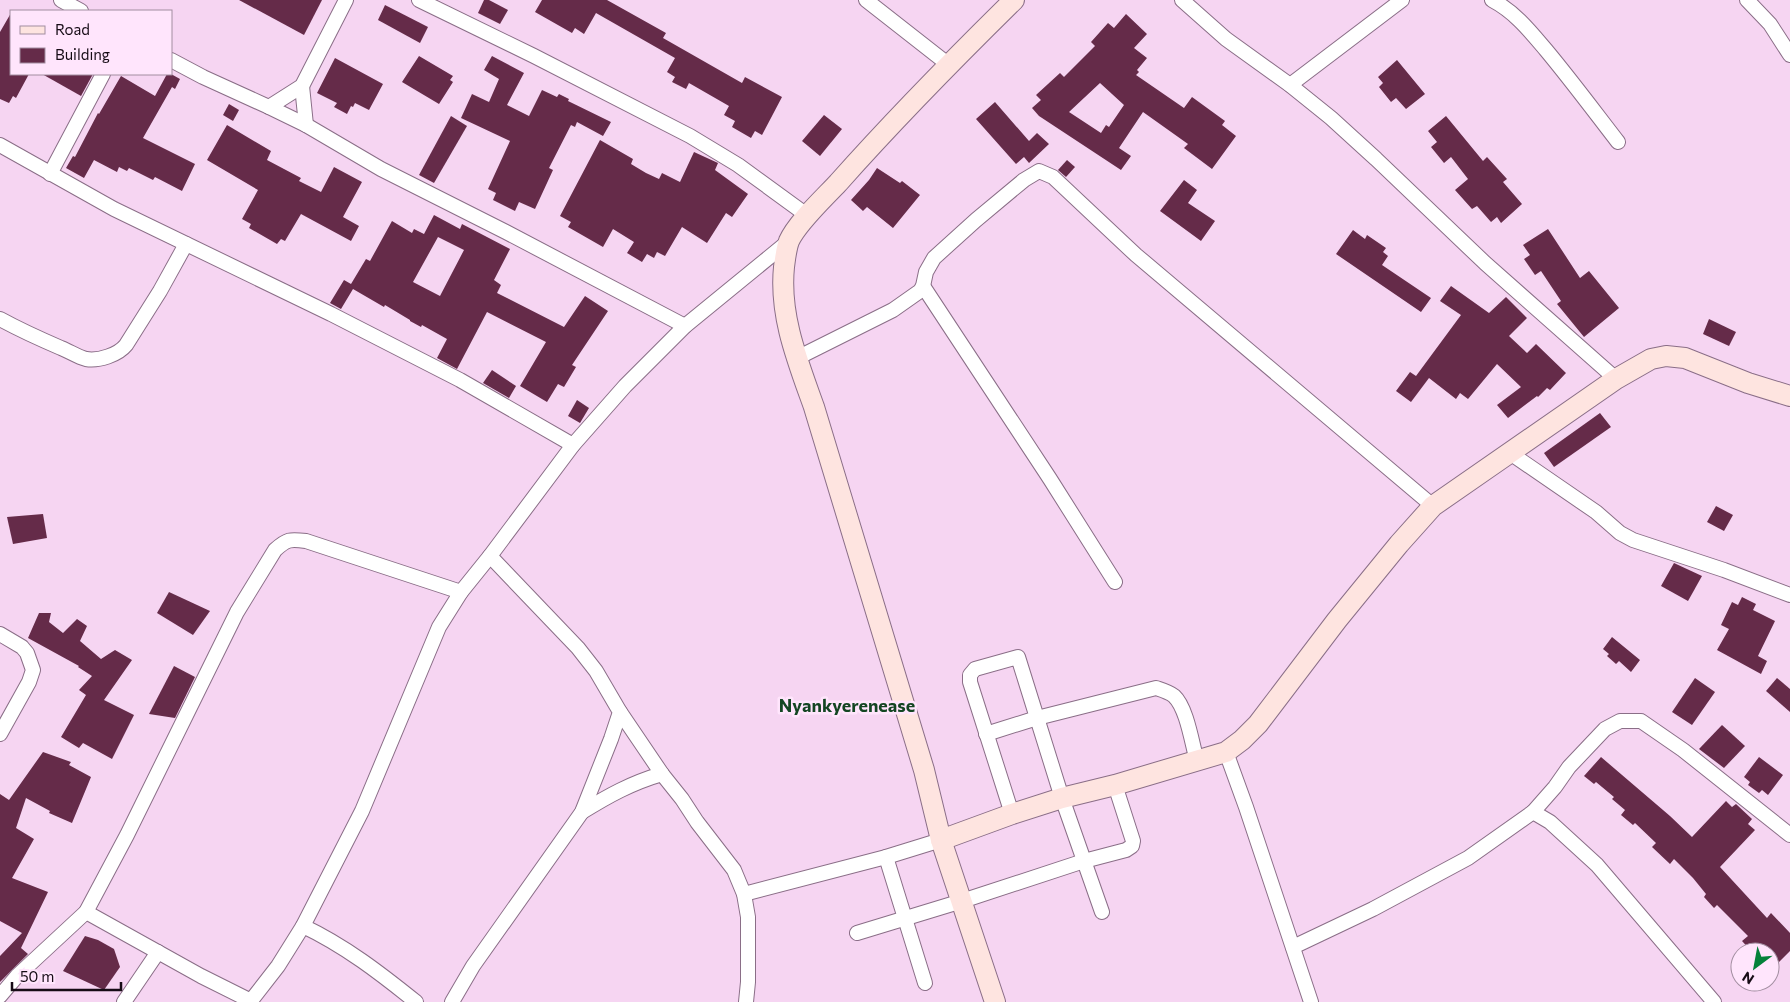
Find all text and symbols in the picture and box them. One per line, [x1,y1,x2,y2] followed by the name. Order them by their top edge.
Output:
[10,10,172,75] legend
[55,20,90,38] text: Road
[55,45,110,63] text: Building
[779,694,915,716] district label: Nyankyerenease
[1730,942,1780,992] north arrow
[12,960,121,992] scale bar
[20,967,54,985] text: 50 m
[1739,968,1757,988] text: N

